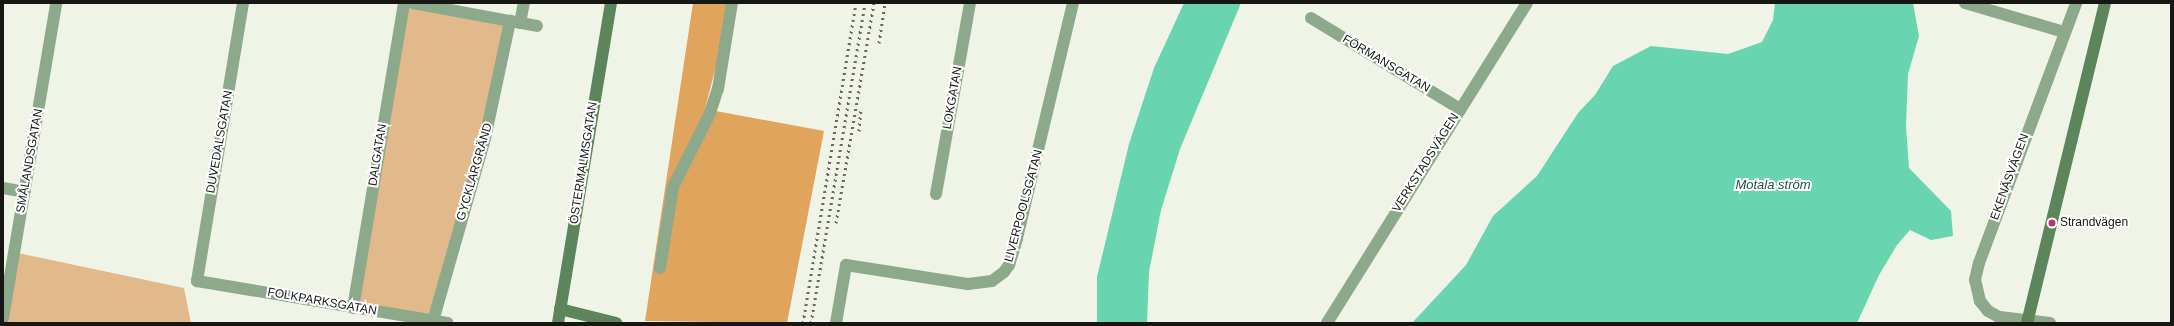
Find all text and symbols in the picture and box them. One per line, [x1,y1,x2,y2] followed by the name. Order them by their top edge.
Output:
[1340,32,1432,96] street label: FÖRMANSGATAN
[940,65,966,131] street label: LOKGATAN
[204,89,236,195] street label: DUVEDALSGATAN
[567,101,601,225] street label: ÖSTERMALMSGATAN
[14,108,46,214] street label: SMÅLANDSGATAN
[1390,111,1462,215] street label: VERKSTADSVÄGEN
[454,122,496,222] street label: GYCKLARGRÄND
[366,123,390,187] street label: DALGATAN
[1988,132,2032,222] street label: EKENÄSVÄGEN
[1002,148,1046,264] street label: LIVERPOOLSGATAN
[1735,177,1811,193] water label: Motala ström
[2060,216,2128,230] place label: Strandvägen
[2047,218,2057,228] marker: Strandvägen
[266,285,378,319] street label: FOLKPARKSGATAN

